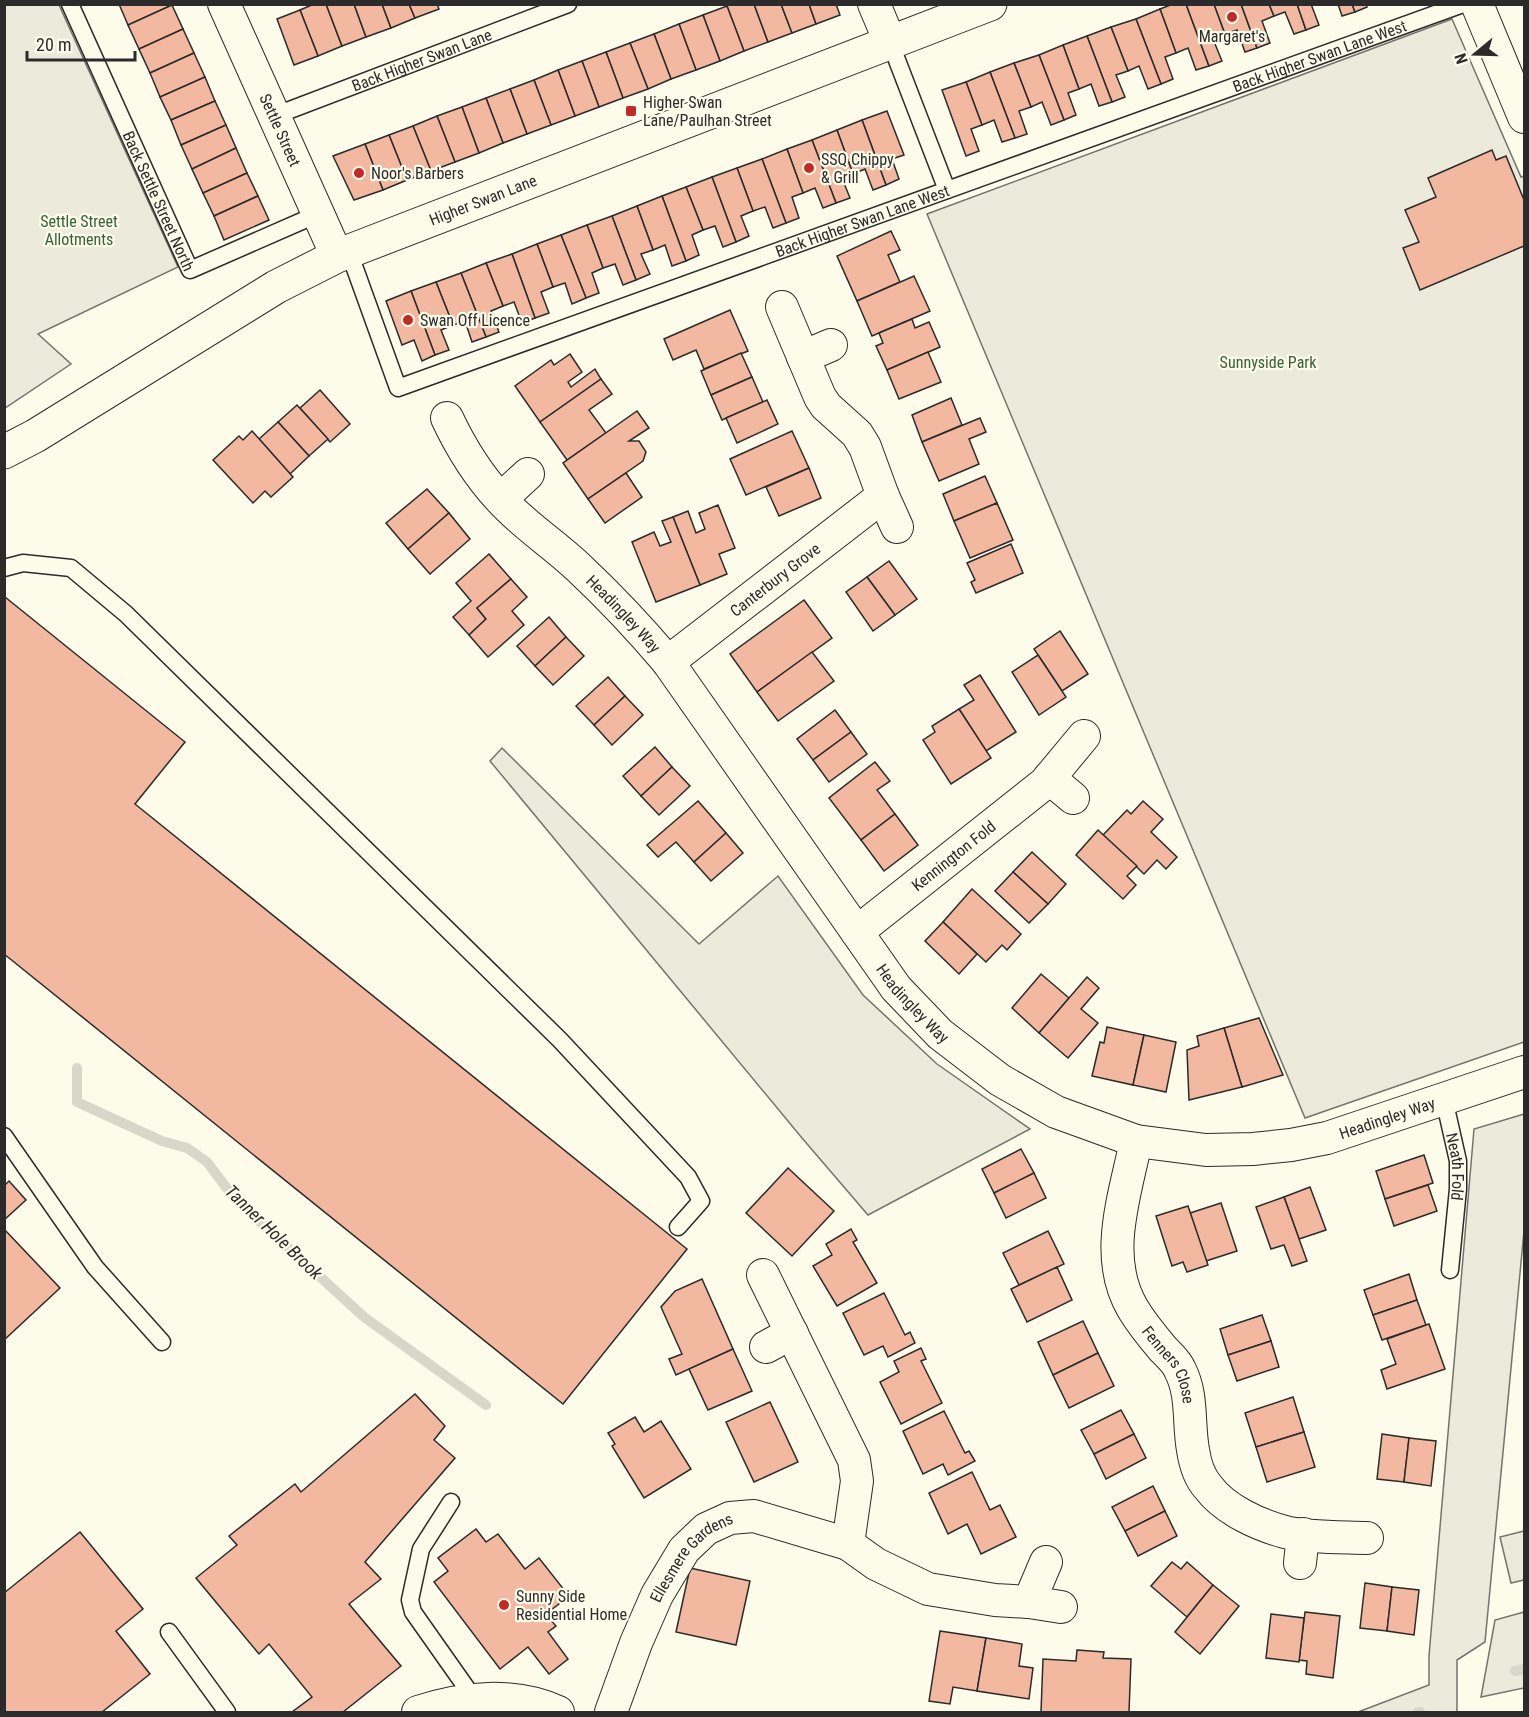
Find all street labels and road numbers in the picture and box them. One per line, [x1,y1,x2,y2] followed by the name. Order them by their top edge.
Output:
[1230,16,1409,96] street label: Back Higher Swan Lane West
[349,24,494,95] street label: Back Higher Swan Lane
[256,91,305,169] street label: Settle Street
[119,128,199,274] street label: Back Settle Street North
[426,170,539,229] street label: Higher Swan Lane
[773,180,952,261] street label: Back Higher Swan Lane West
[726,539,824,620] street label: Canterbury Grove
[583,571,665,657] street label: Headingley Way
[908,816,999,895] street label: Kennington Fold
[873,960,953,1047] street label: Headingley Way
[1337,1093,1438,1143] street label: Headingley Way
[1442,1131,1468,1202] street label: Neath Fold
[1138,1322,1199,1405] street label: Fenners Close
[646,1509,736,1605] street label: Ellesmere Gardens

